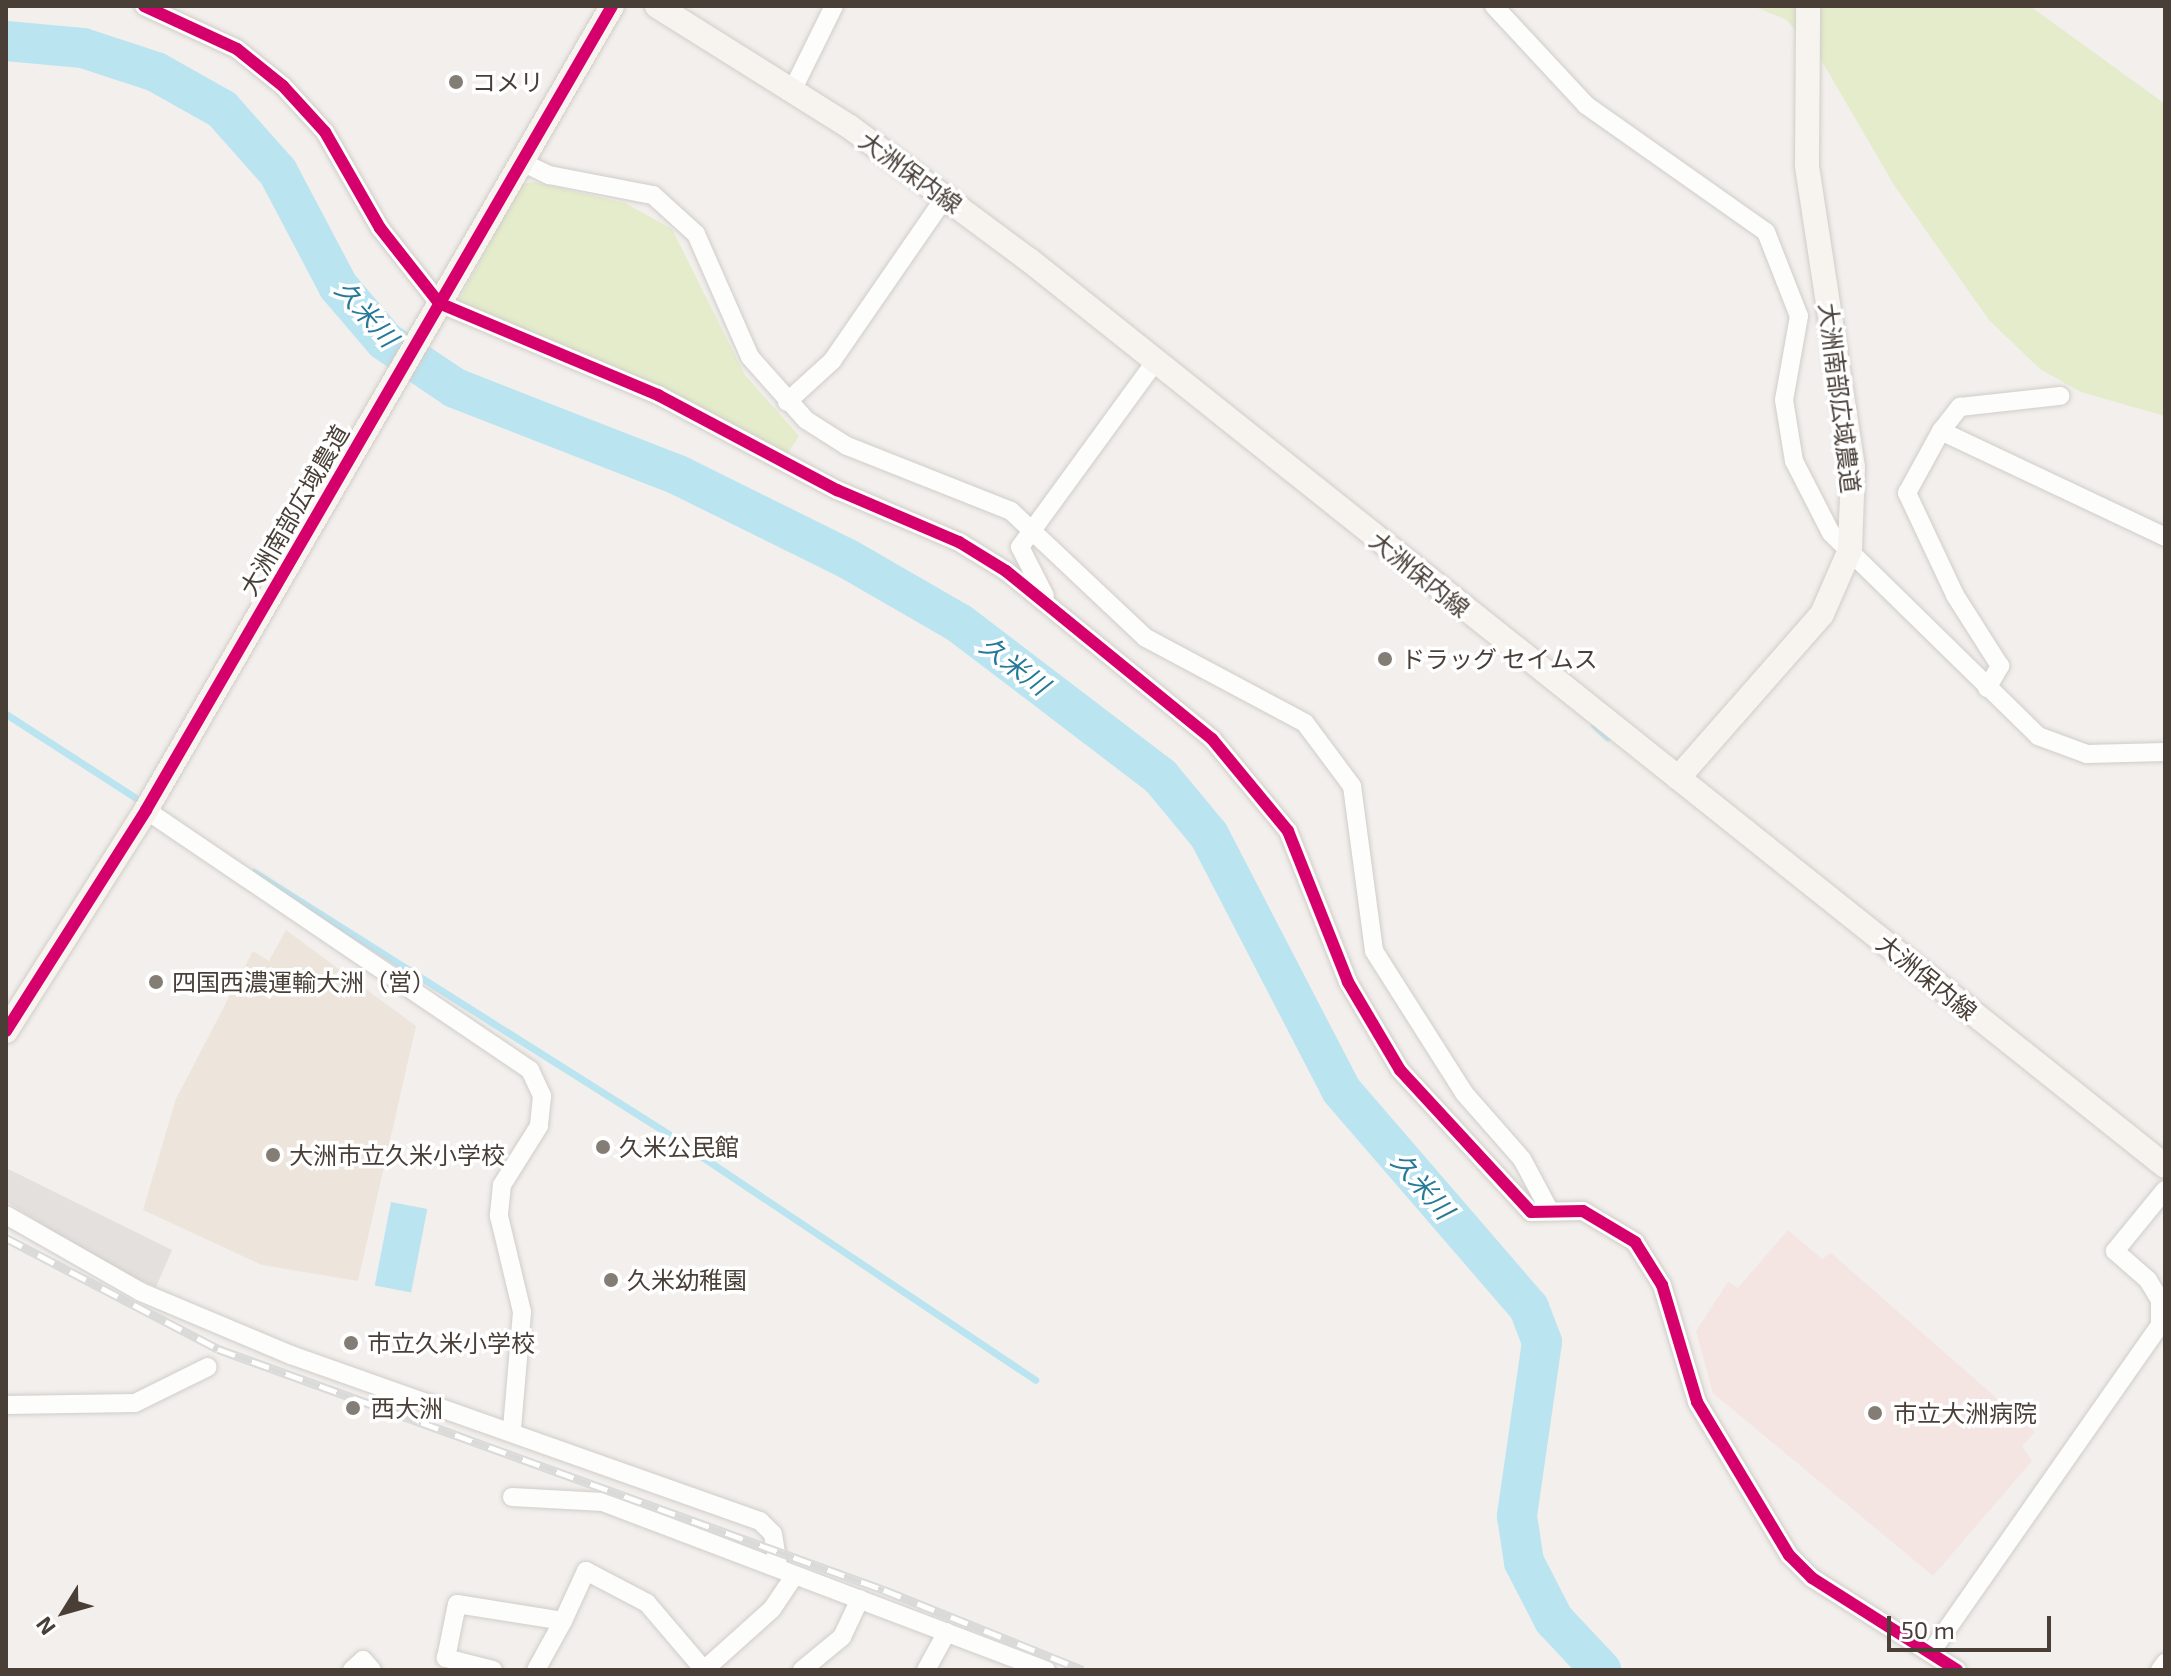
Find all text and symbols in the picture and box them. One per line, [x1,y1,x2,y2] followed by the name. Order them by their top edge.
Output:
[472,68,544,96] place label: コメリ
[447,73,465,91] marker: コメリ
[854,125,968,219] street label: 大洲保内線
[329,274,405,352] water label: 久米川
[1814,301,1866,495] street label: 大洲南部広域農道
[234,420,354,600] street label: 大洲南部広域農道
[1364,525,1476,623] street label: 大洲保内線
[974,629,1056,701] water label: 久米川
[1401,645,1598,673] place label: ドラッグ セイムス
[1376,650,1394,668] marker: ドラッグ セイムス
[1871,928,1983,1026] street label: 大洲保内線
[172,968,436,996] place label: 四国西濃運輸大洲（営）
[147,973,165,991] marker: 四国西濃運輸大洲（営）
[619,1133,739,1161] place label: 久米公民館
[594,1138,612,1156] marker: 久米公民館
[289,1141,505,1169] place label: 大洲市立久米小学校
[1386,1145,1460,1225] water label: 久米川
[264,1146,282,1164] marker: 大洲市立久米小学校
[627,1266,747,1294] place label: 久米幼稚園
[602,1271,620,1289] marker: 久米幼稚園
[367,1329,535,1357] place label: 市立久米小学校
[342,1334,360,1352] marker: 市立久米小学校
[371,1394,443,1422] place label: 西大洲
[342,1397,364,1419] marker: 西大洲
[1893,1399,2037,1427] place label: 市立大洲病院
[1864,1402,1886,1424] marker: 市立大洲病院
[24,1572,104,1652] north arrow
[1891,1600,2055,1650] scale bar
[30,1612,60,1641] text: N
[1901,1615,1955,1644] text: 50 m

